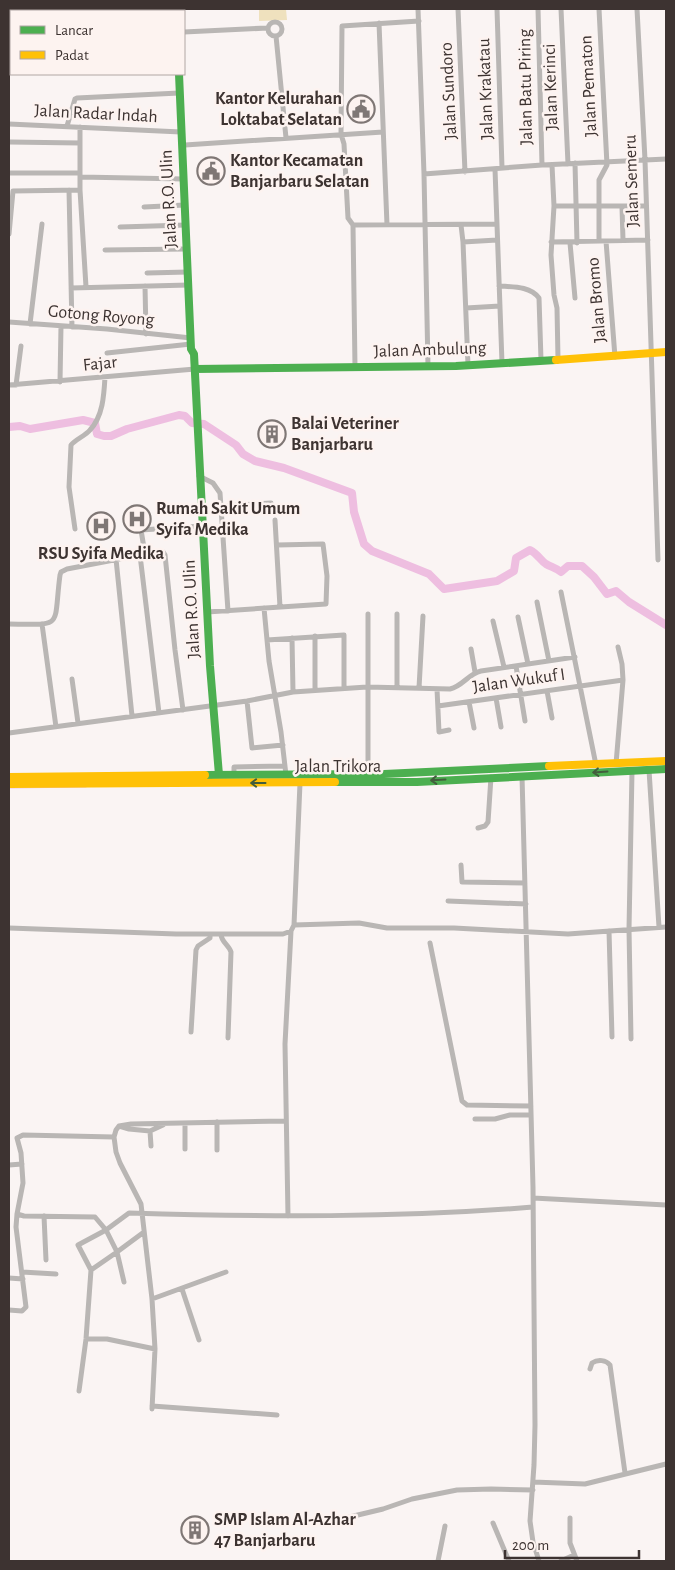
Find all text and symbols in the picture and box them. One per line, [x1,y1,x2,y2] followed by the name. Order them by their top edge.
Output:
[10,10,185,75] legend
[55,23,93,38] text: Lancar
[516,29,536,145] street label: Jalan Batu Piring
[577,35,601,137] street label: Jalan Pematon
[475,38,497,140] street label: Jalan Krakatau
[437,42,461,140] street label: Jalan Sundoro
[540,43,562,131] street label: Jalan Kerinci
[55,48,89,63] text: Padat
[215,90,342,129] place label: Kantor Kelurahan Loktabat Selatan
[346,94,376,124] public building icon: Kantor Kelurahan Loktabat Selatan
[34,102,158,126] street label: Jalan Radar Indah
[621,134,643,228] street label: Jalan Semeru
[157,149,181,249] street label: Jalan R.O. Ulin
[230,152,369,191] place label: Kantor Kecamatan Banjarbaru Selatan
[196,156,226,186] public building icon: Kantor Kecamatan Banjarbaru Selatan
[584,256,610,343] street label: Jalan Bromo
[47,302,155,330] street label: Gotong Royong
[373,339,487,361] street label: Jalan Ambulung
[82,353,118,375] street label: Fajar
[291,415,400,454] place label: Balai Veteriner Banjarbaru
[257,419,287,449] building icon: Balai Veteriner Banjarbaru
[156,500,300,539] place label: Rumah Sakit Umum Syifa Medika
[122,504,152,534] hospital icon: Rumah Sakit Umum Syifa Medika
[86,511,116,541] hospital icon: RSU Syifa Medika
[38,545,165,563] place label: RSU Syifa Medika
[180,559,204,659] street label: Jalan R.O. Ulin
[472,666,566,696] street label: Jalan Wukuf I
[295,758,381,776] street label: Jalan Trikora
[592,768,608,777] one-way arrow
[430,776,446,785] one-way arrow
[250,778,266,788] one-way arrow
[214,1511,356,1550] place label: SMP Islam Al-Azhar 47 Banjarbaru
[180,1515,210,1545] building icon: SMP Islam Al-Azhar 47 Banjarbaru
[505,1528,639,1560] scale bar
[512,1538,549,1553] text: 200 m

